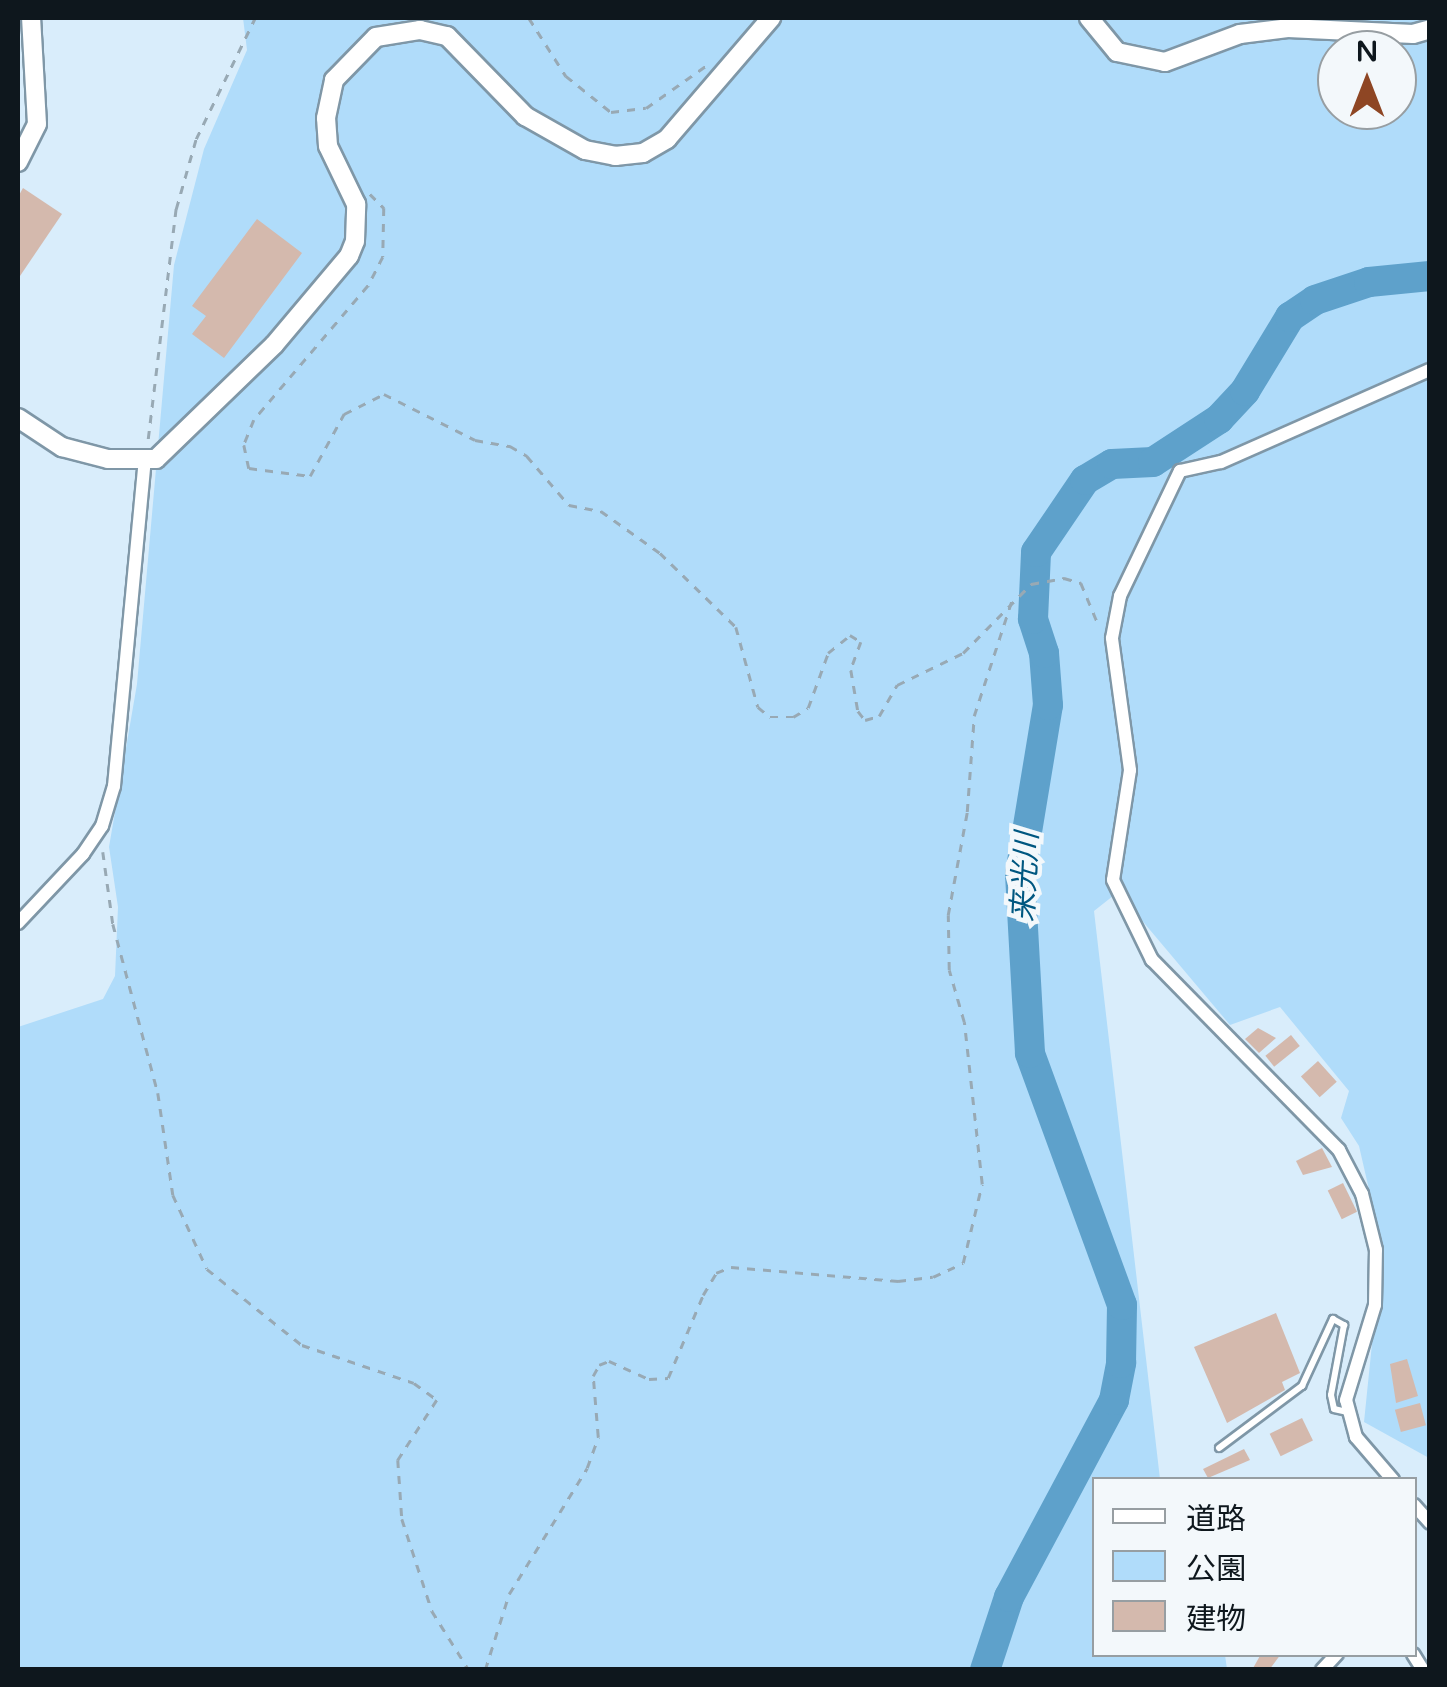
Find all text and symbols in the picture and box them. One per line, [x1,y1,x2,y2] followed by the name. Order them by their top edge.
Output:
[1317,30,1417,130] north arrow
[1356,35,1378,69] text: N
[1006,831,1046,923] water label: 来光川
[1092,1477,1417,1657] legend
[1186,1501,1246,1538] text: 道路
[1186,1551,1246,1588] text: 公園
[1186,1601,1246,1638] text: 建物

